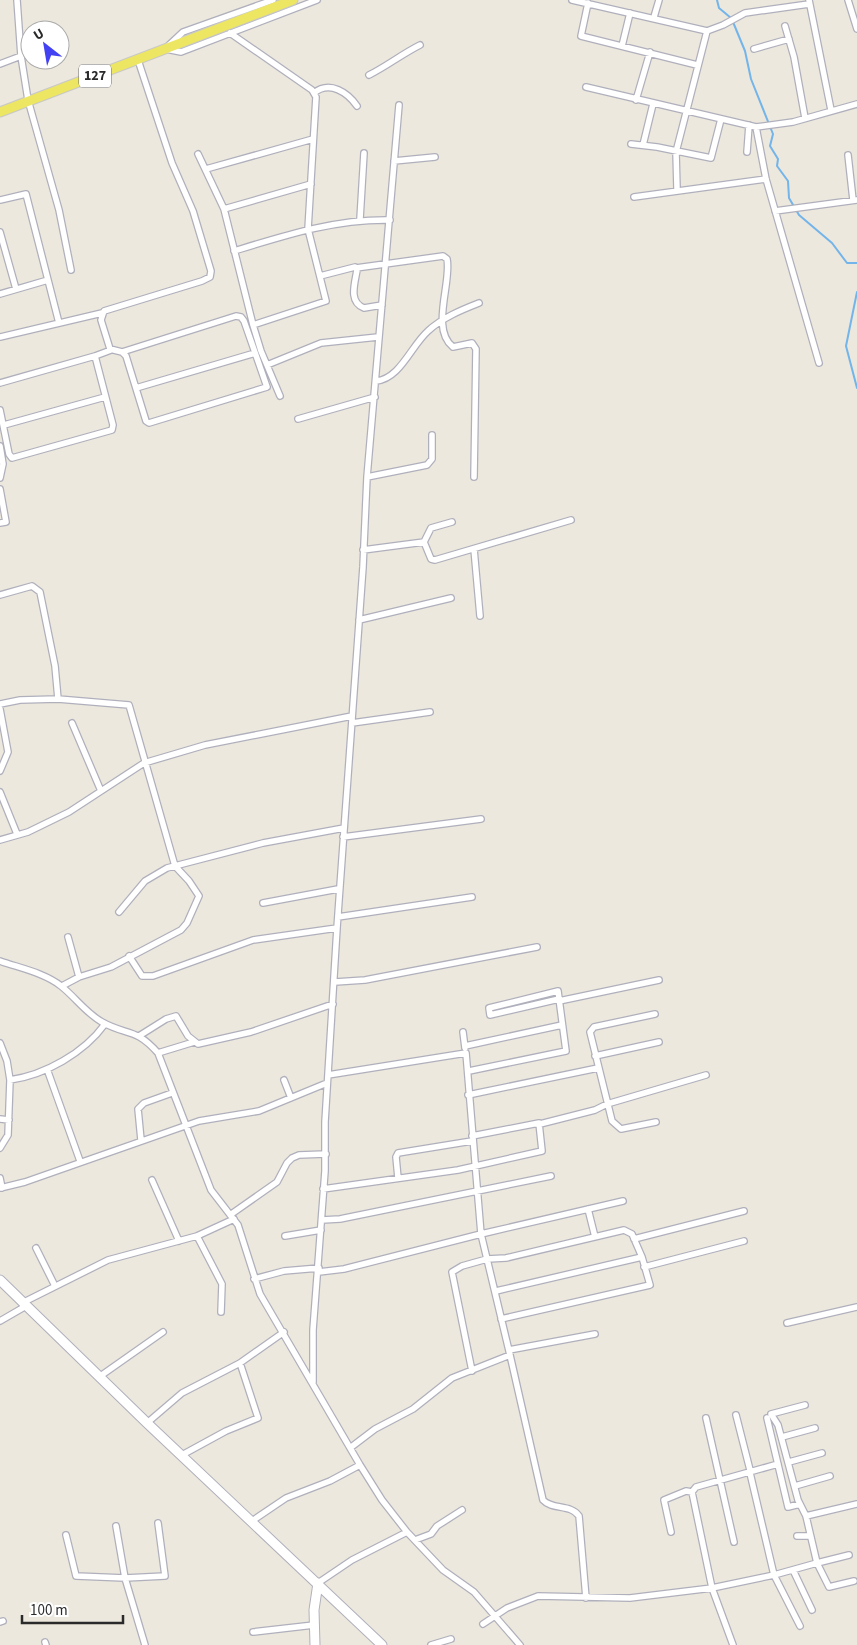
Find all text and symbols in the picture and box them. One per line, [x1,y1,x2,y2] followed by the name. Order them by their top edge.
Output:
[20,20,70,70] north arrow
[30,24,48,46] text: U
[79,64,111,88] road number: 127
[22,1592,124,1624] scale bar
[30,1600,68,1621] text: 100 m

